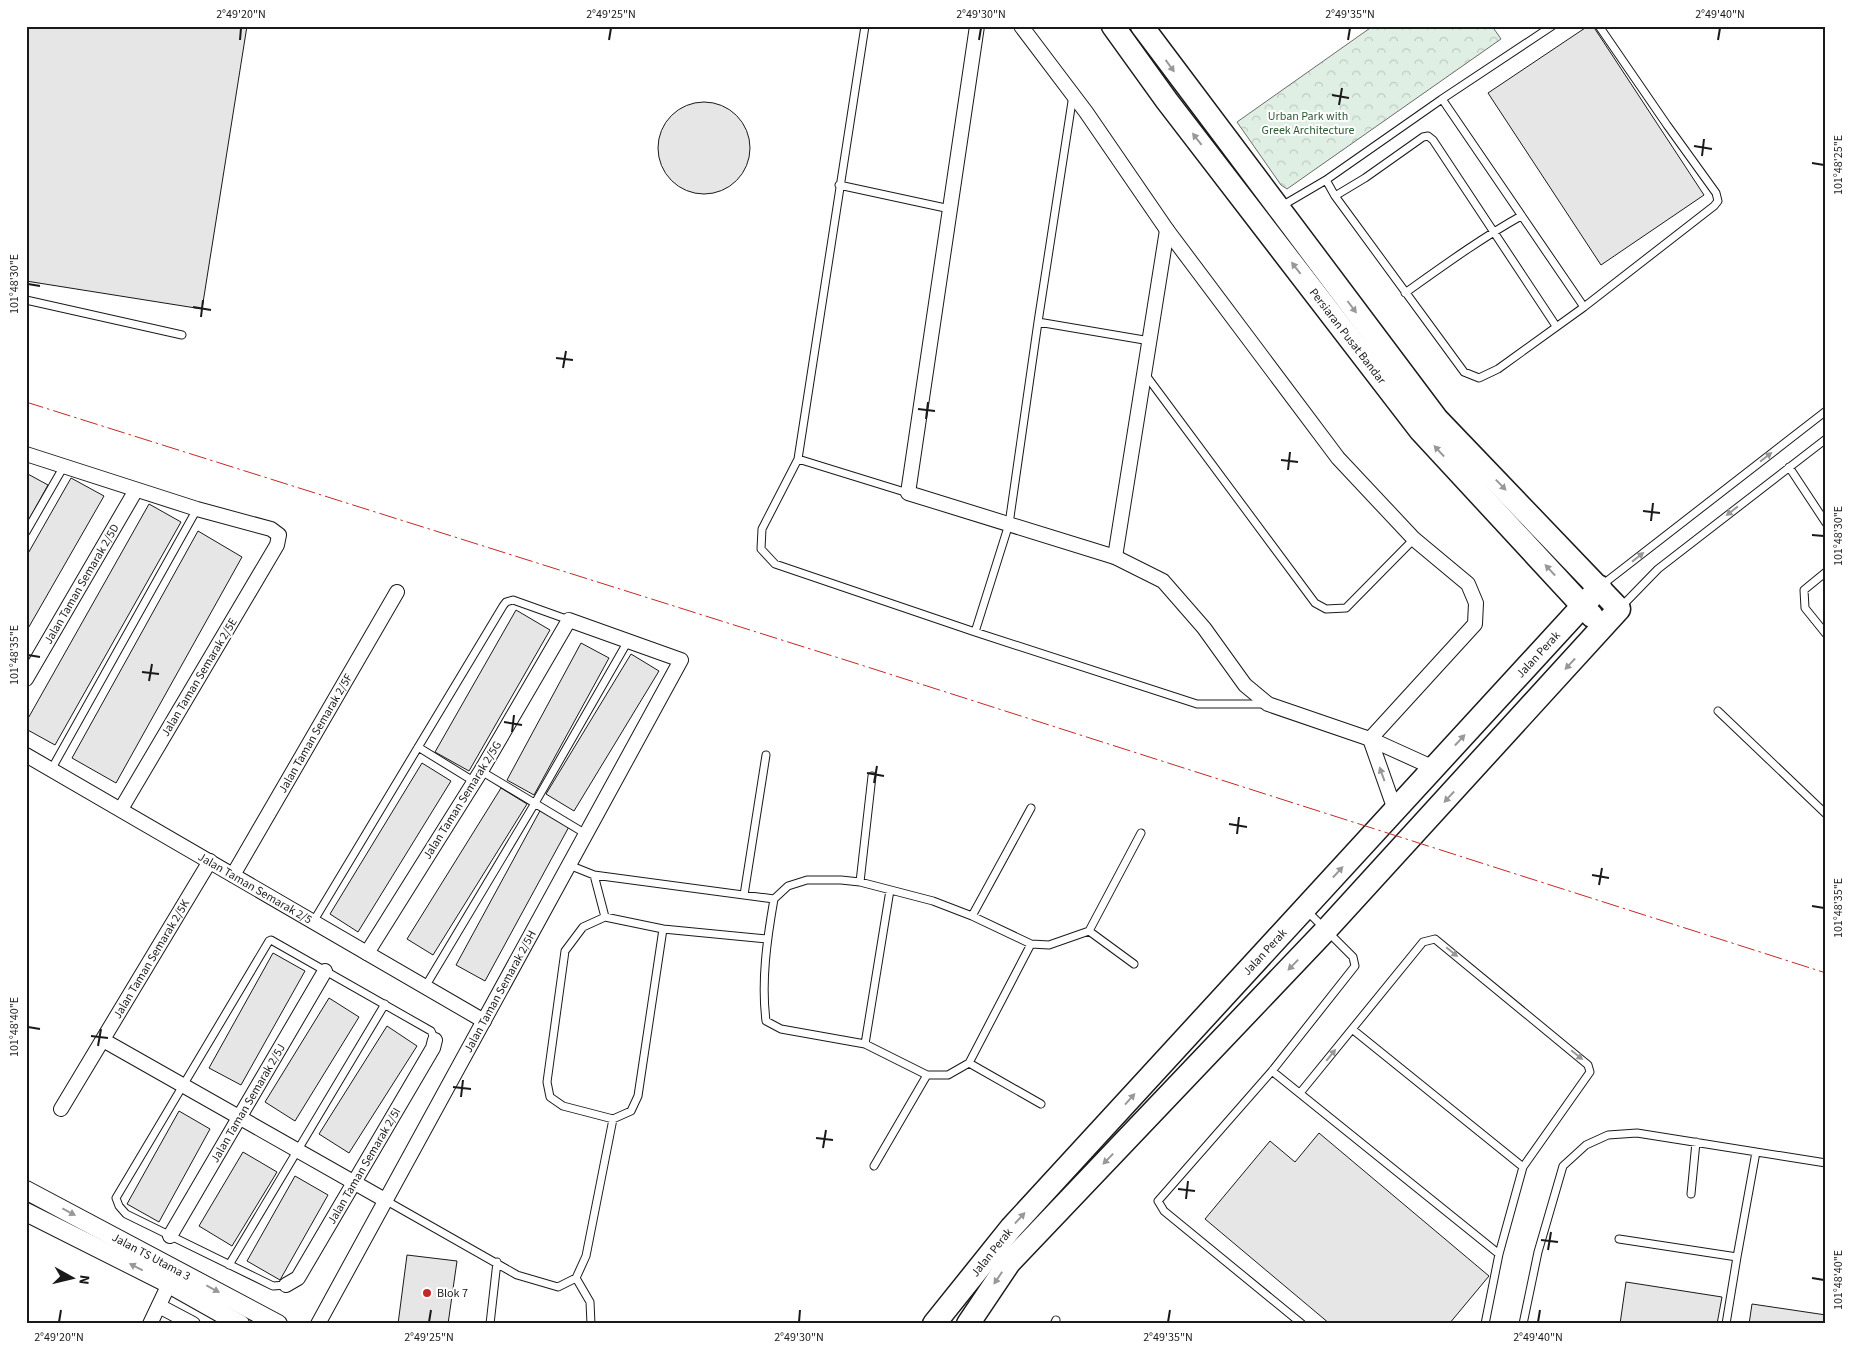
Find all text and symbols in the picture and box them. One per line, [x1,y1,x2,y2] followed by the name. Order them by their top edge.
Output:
[216,6,266,23] text: 2°49'20"N
[586,6,636,23] text: 2°49'25"N
[956,6,1006,23] text: 2°49'30"N
[1325,6,1375,23] text: 2°49'35"N
[1695,6,1745,23] text: 2°49'40"N
[1165,59,1175,73] one-way arrow
[1262,108,1355,139] park label: Urban Park with Greek Architecture
[1192,133,1202,146] one-way arrow
[1830,135,1847,195] text: 101°48'25"E
[6,254,23,314] text: 101°48'30"E
[1291,261,1301,275] one-way arrow
[1305,285,1390,389] street label: Persiaran Pusat Bandar
[1347,300,1358,313] one-way arrow
[1433,446,1445,458] one-way arrow
[1759,451,1772,462] one-way arrow
[1495,479,1507,491] one-way arrow
[1725,506,1738,517] one-way arrow
[1830,506,1847,566] text: 101°48'30"E
[40,521,124,648] street label: Jalan Taman Semarak 2/5D
[1631,551,1644,562] one-way arrow
[1544,565,1556,577] one-way arrow
[157,615,242,740] street label: Jalan Taman Semarak 2/5E
[6,625,23,685] text: 101°48'35"E
[1512,628,1564,682] street label: Jalan Perak
[1564,658,1576,670] one-way arrow
[274,670,357,796] street label: Jalan Taman Semarak 2/5F
[1454,734,1466,746] one-way arrow
[419,738,506,863] street label: Jalan Taman Semarak 2/5G
[1378,767,1385,782] one-way arrow
[1443,790,1454,803] one-way arrow
[195,849,315,928] street label: Jalan Taman Semarak 2/5
[1332,867,1344,879] one-way arrow
[1830,878,1847,938] text: 101°48'35"E
[109,896,194,1022] street label: Jalan Taman Semarak 2/5K
[1239,925,1291,979] street label: Jalan Perak
[460,927,541,1056] street label: Jalan Taman Semarak 2/5H
[1445,946,1458,957] one-way arrow
[1287,959,1299,971] one-way arrow
[6,997,23,1057] text: 101°48'40"E
[207,1041,290,1166] street label: Jalan Taman Semarak 2/5J
[1325,1049,1336,1062] one-way arrow
[1570,1050,1583,1061] one-way arrow
[1124,1093,1136,1105] one-way arrow
[323,1105,405,1228] street label: Jalan Taman Semarak 2/5I
[1102,1152,1114,1164] one-way arrow
[63,1208,76,1217] one-way arrow
[1015,1212,1026,1225] one-way arrow
[967,1224,1017,1281] street label: Jalan Perak
[109,1229,193,1285] street label: Jalan TS Utama 3
[1830,1250,1847,1310] text: 101°48'40"E
[48,1252,98,1302] north arrow
[128,1263,143,1271] one-way arrow
[994,1272,1003,1285] one-way arrow
[73,1274,94,1286] text: N
[206,1285,220,1293] one-way arrow
[437,1285,468,1302] place label: Blok 7
[421,1287,433,1299] marker: Blok 7
[34,1329,84,1346] text: 2°49'20"N
[404,1329,454,1346] text: 2°49'25"N
[774,1329,824,1346] text: 2°49'30"N
[1143,1329,1193,1346] text: 2°49'35"N
[1513,1329,1563,1346] text: 2°49'40"N

